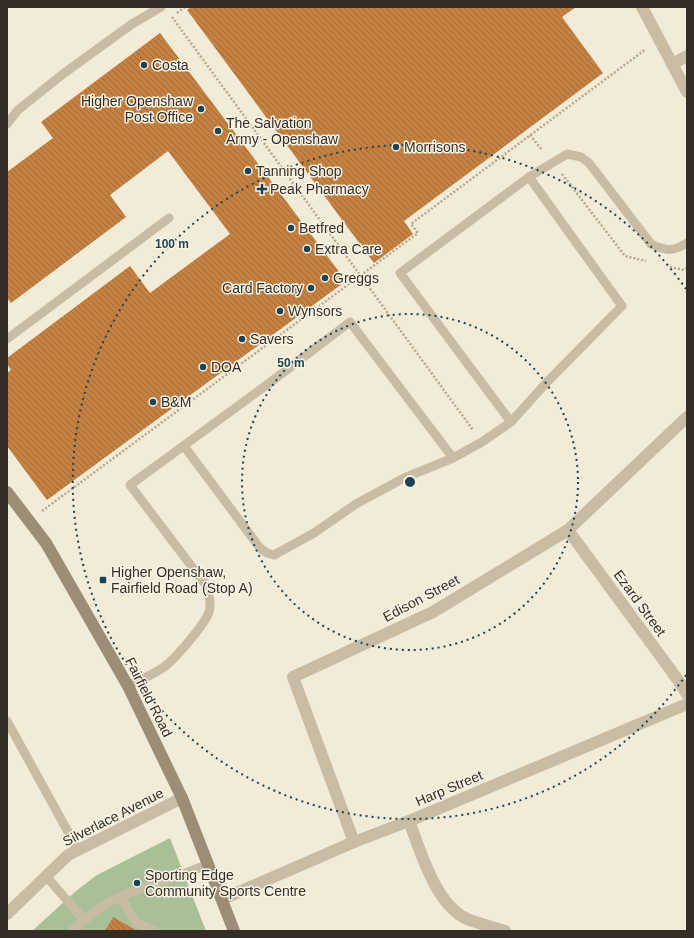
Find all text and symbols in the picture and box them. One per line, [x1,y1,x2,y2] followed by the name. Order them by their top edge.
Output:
[152,57,189,73] place label: Costa
[139,60,149,70] marker: Costa
[81,93,194,125] place label: Higher Openshaw Post Office
[196,104,206,114] marker: Higher Openshaw Post Office
[226,115,339,147] place label: The Salvation Army - Openshaw
[213,126,223,136] marker: The Salvation Army - Openshaw
[404,139,465,155] place label: Morrisons
[391,142,401,152] marker: Morrisons
[256,163,342,179] place label: Tanning Shop
[243,166,253,176] marker: Tanning Shop
[270,181,369,197] place label: Peak Pharmacy
[257,184,267,194] marker: Peak Pharmacy
[299,220,344,236] place label: Betfred
[286,223,296,233] marker: Betfred
[155,237,189,251] text: 100 m
[315,241,382,257] place label: Extra Care
[302,244,312,254] marker: Extra Care
[333,270,379,286] place label: Greggs
[320,273,330,283] marker: Greggs
[222,280,303,296] place label: Card Factory
[306,283,316,293] marker: Card Factory
[288,303,342,319] place label: Wynsors
[275,306,285,316] marker: Wynsors
[250,331,294,347] place label: Savers
[237,334,247,344] marker: Savers
[277,356,305,370] text: 50 m
[211,359,242,375] place label: DOA
[198,362,208,372] marker: DOA
[161,394,191,410] place label: B&M
[148,397,158,407] marker: B&M
[403,475,417,489] centre of rings
[111,564,253,596] place label: Higher Openshaw, Fairfield Road (Stop A)
[611,567,669,639] street label: Ezard Street
[380,571,462,625] street label: Edison Street
[98,575,108,585] marker: Higher Openshaw, Fairfield Road (Stop A)
[122,655,176,739] street label: Fairfield Road
[413,767,485,809] street label: Harp Street
[60,785,166,849] street label: Silverlace Avenue
[145,867,306,899] place label: Sporting Edge Community Sports Centre
[132,878,142,888] marker: Sporting Edge Community Sports Centre

